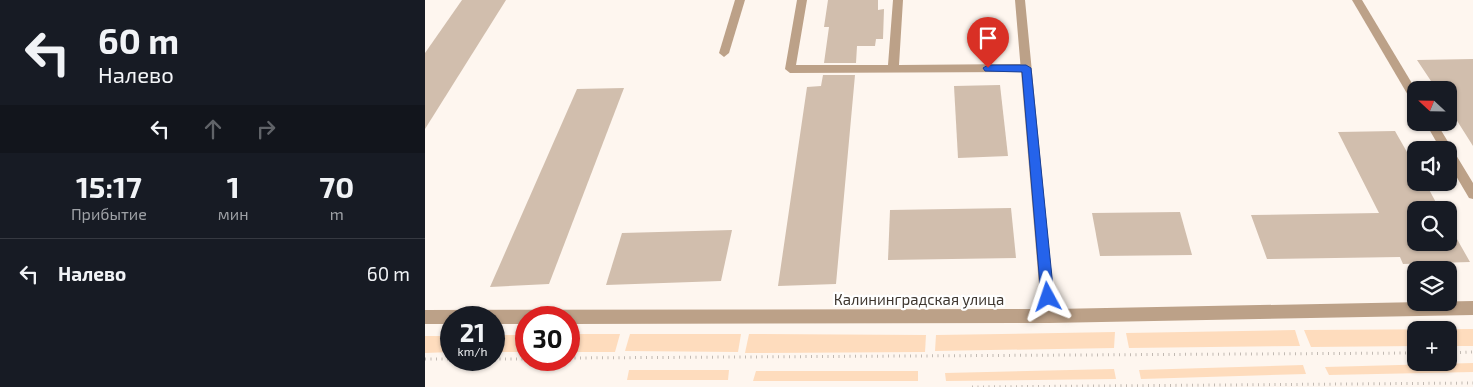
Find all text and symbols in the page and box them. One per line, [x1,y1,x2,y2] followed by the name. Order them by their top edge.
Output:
[967,17,1009,68] pin
[98,19,179,61] text: 60 m
[15,20,80,85] icon: left
[974,24,1002,52] icon: arrive
[98,61,174,87] text: Налево
[1407,81,1457,131] north arrow
[1407,81,1457,371] map controls
[146,115,174,143] icon: left
[199,115,227,143] icon: ahead
[252,115,280,143] icon: right
[1407,141,1457,191] button: sound
[76,168,142,204] text: 15:17
[227,168,240,204] text: 1
[319,168,354,204] text: 70
[1407,201,1457,251] button: search
[71,204,147,223] text: Прибытие
[218,204,248,223] text: мин
[330,204,344,223] text: m
[15,260,43,288] icon: left
[1407,261,1457,311] button: layers
[58,262,126,285] text: Налево
[367,262,410,285] text: 60 m
[1021,270,1073,322] position arrow
[834,290,1004,309] street label: Калининградская улица
[515,306,580,371] speed limit sign: 30
[460,317,485,347] text: 21
[1407,321,1457,371] button: +
[458,344,487,358] text: km/h

